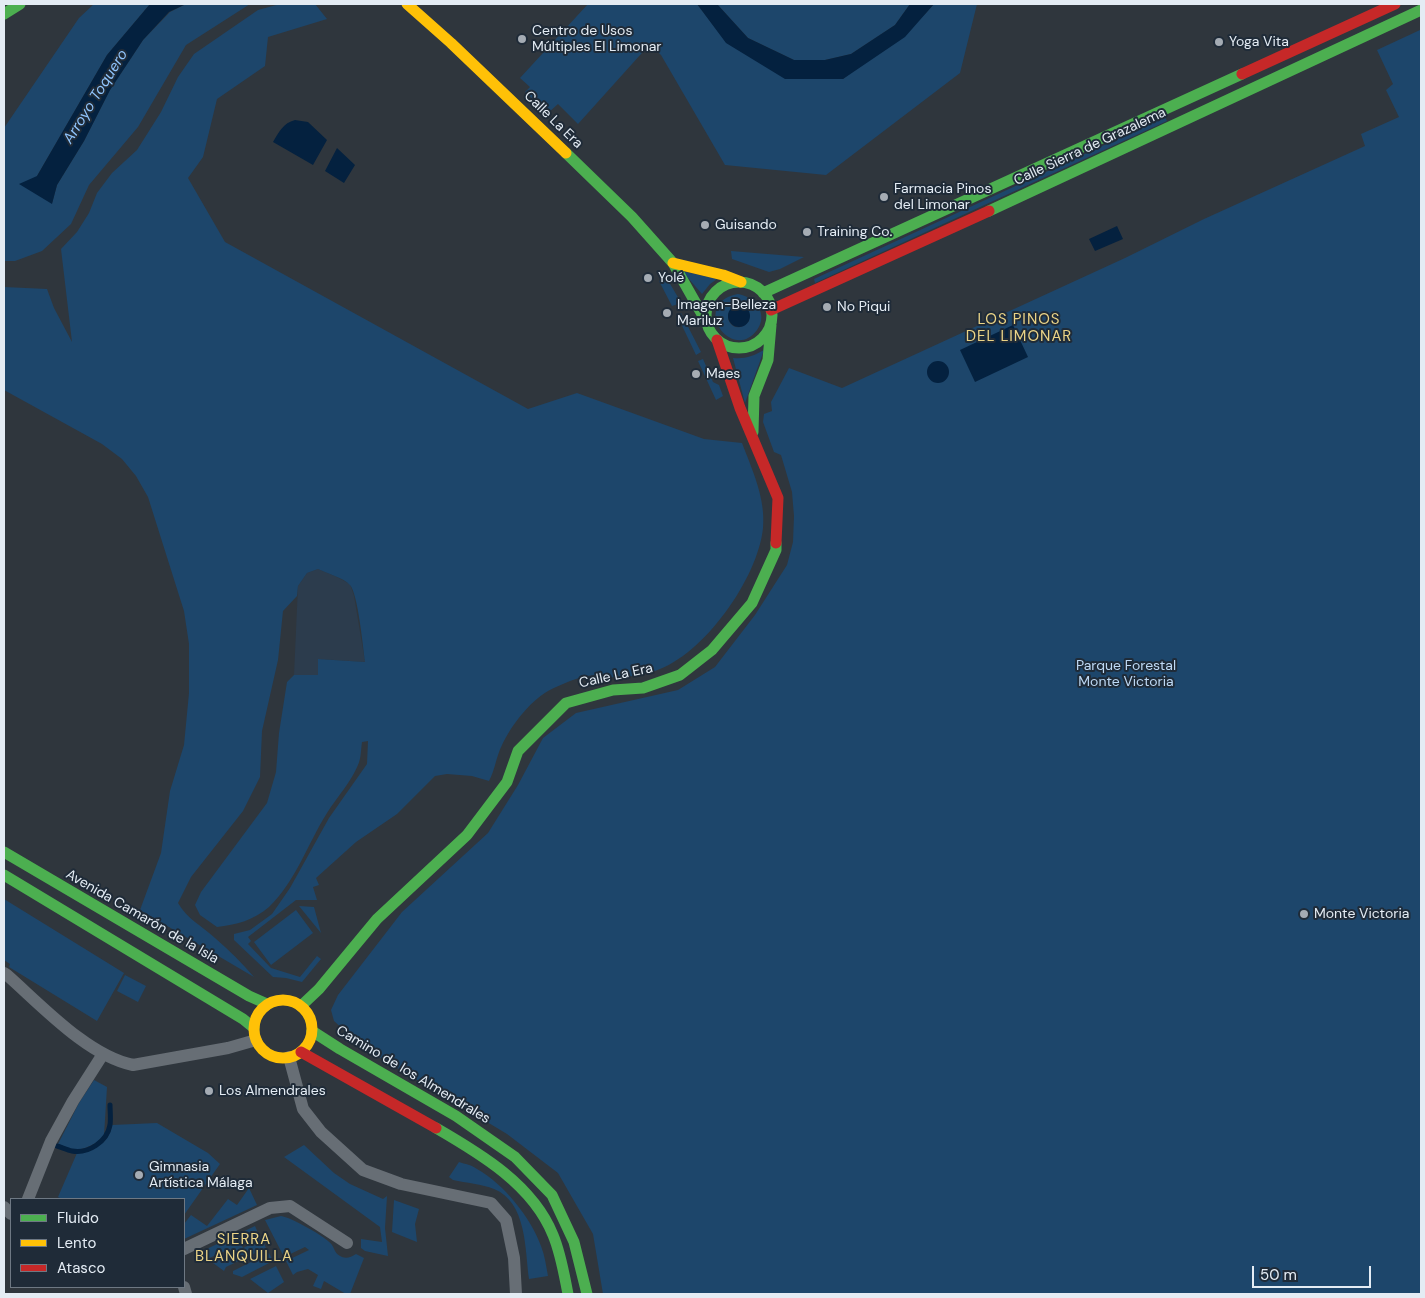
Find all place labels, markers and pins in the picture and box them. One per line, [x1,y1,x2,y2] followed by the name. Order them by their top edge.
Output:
[532,23,661,56] place label: Centro de Usos Múltiples El Limonar
[516,33,528,45] marker: Centro de Usos Múltiples El Limonar
[1229,34,1289,50] place label: Yoga Vita
[1213,36,1225,48] marker: Yoga Vita
[894,181,991,213] place label: Farmacia Pinos del Limonar
[878,191,890,203] marker: Farmacia Pinos del Limonar
[715,217,777,233] place label: Guisando
[699,219,711,231] marker: Guisando
[817,224,892,240] place label: Training Co.
[801,226,813,238] marker: Training Co.
[658,270,684,286] place label: Yolé
[642,272,654,284] marker: Yolé
[677,297,776,330] place label: Imagen-Belleza Mariluz
[837,299,890,315] place label: No Piqui
[821,301,833,313] marker: No Piqui
[661,307,673,319] marker: Imagen-Belleza Mariluz
[706,366,740,382] place label: Maes
[690,368,702,380] marker: Maes
[1314,906,1409,922] place label: Monte Victoria
[1298,908,1310,920] marker: Monte Victoria
[219,1083,326,1099] place label: Los Almendrales
[203,1085,215,1097] marker: Los Almendrales
[149,1159,253,1192] place label: Gimnasia Artística Málaga
[133,1169,145,1181] marker: Gimnasia Artística Málaga

